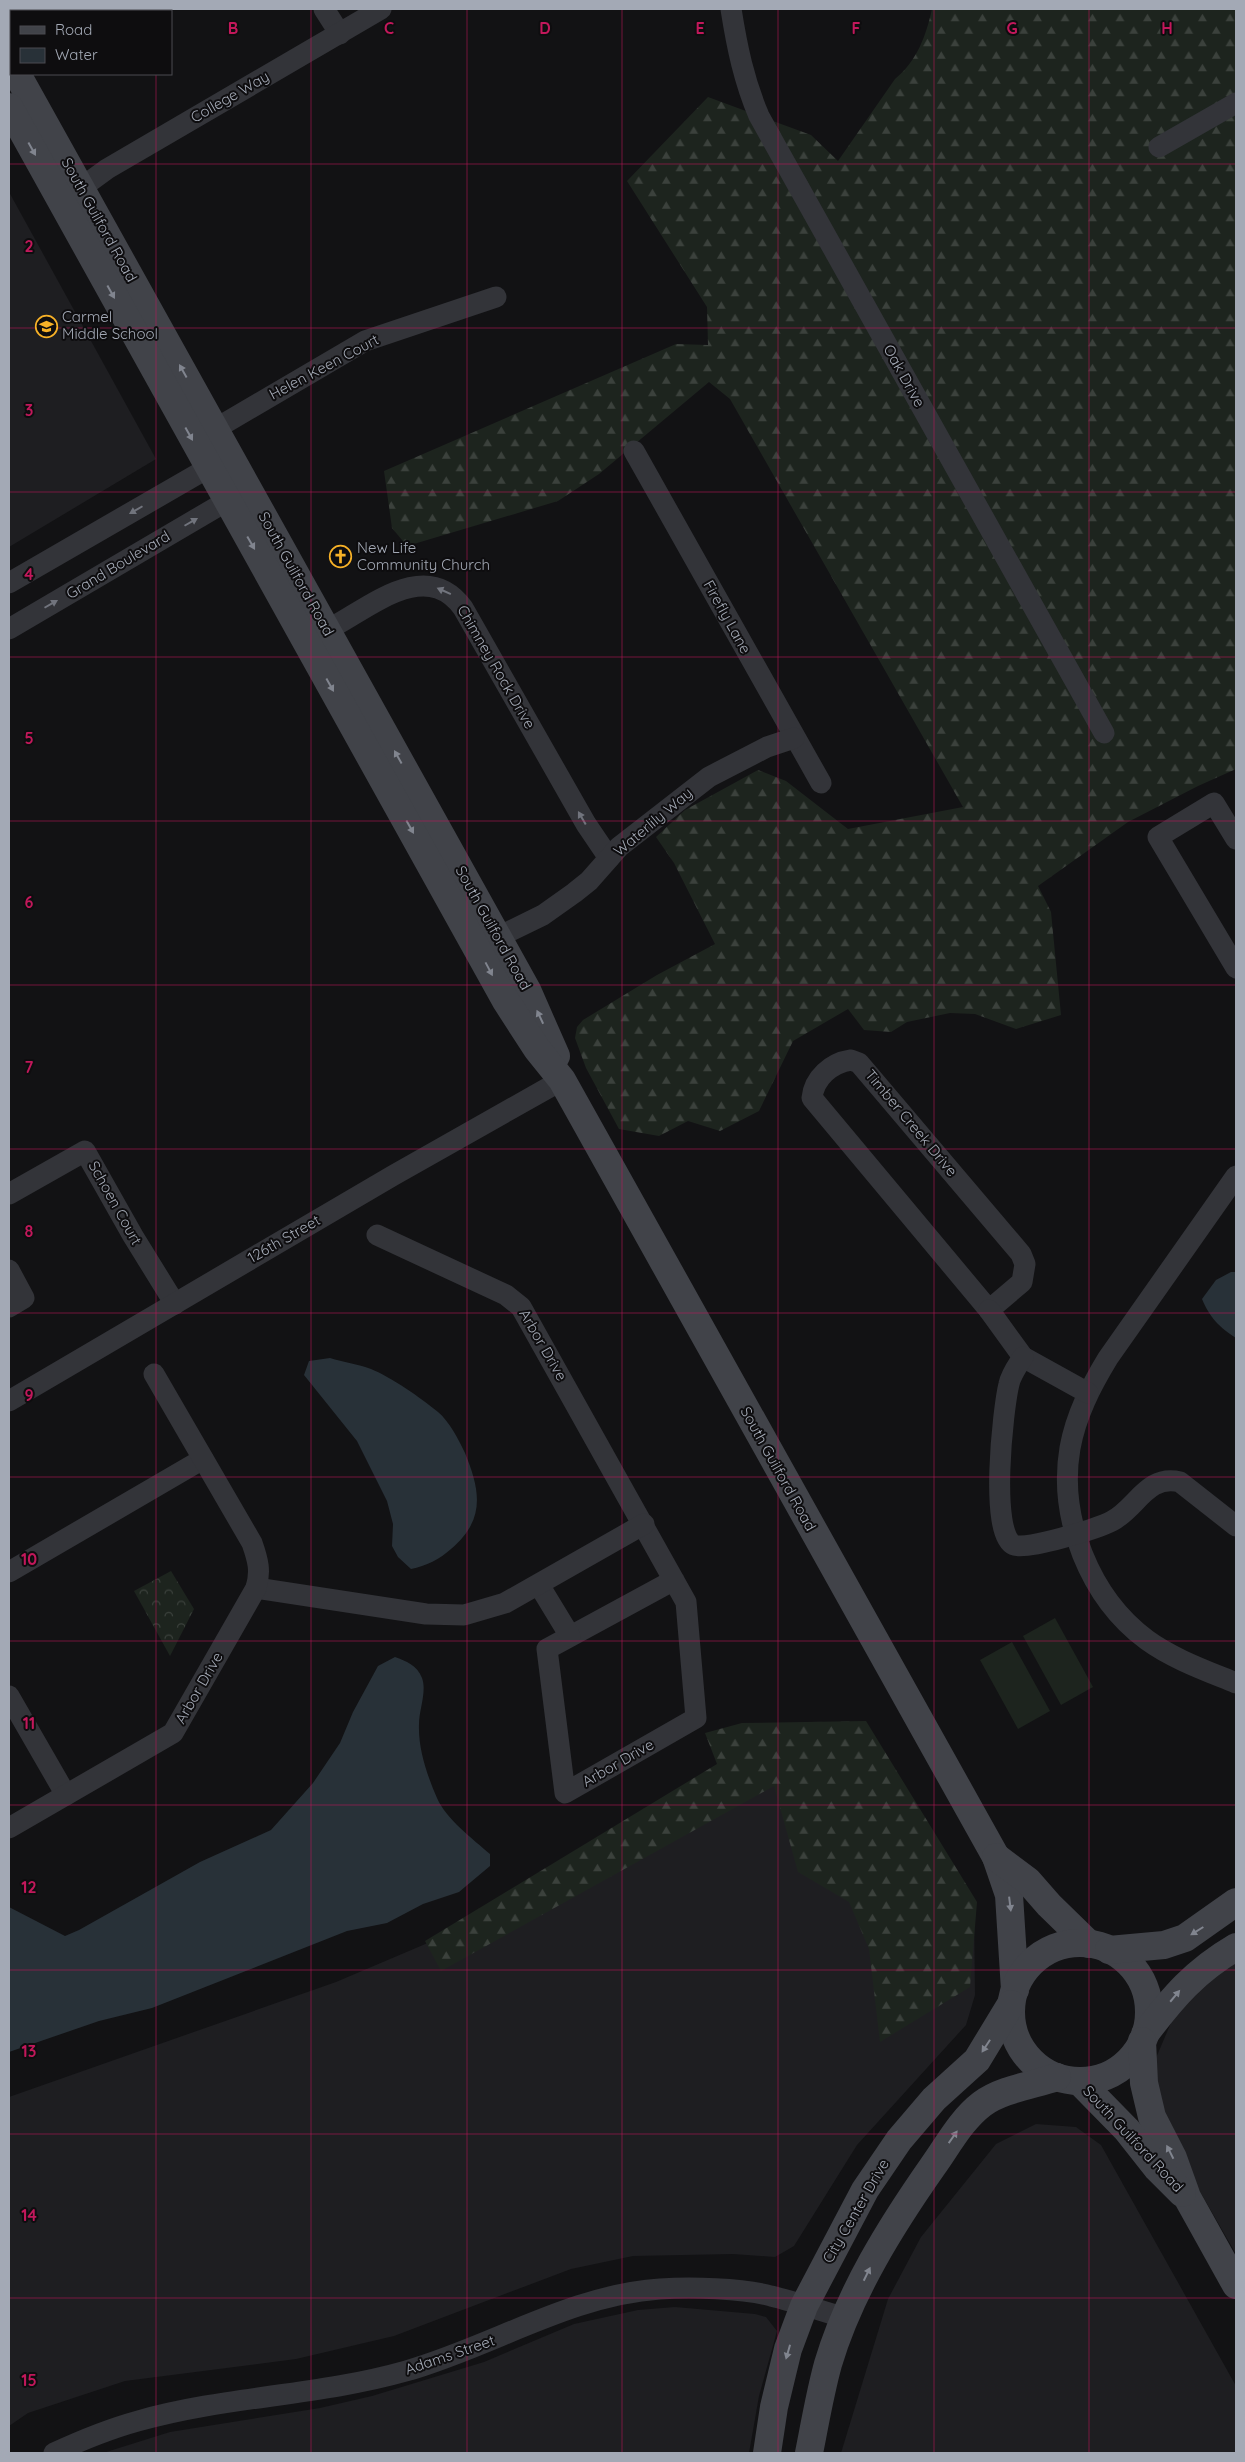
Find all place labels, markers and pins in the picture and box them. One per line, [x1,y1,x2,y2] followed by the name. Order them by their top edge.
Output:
[62,307,158,343] place label: Carmel Middle School
[34,314,58,338] school or university icon: Carmel Middle School
[357,538,490,574] place label: New Life Community Church
[329,545,353,569] church icon: New Life Community Church

